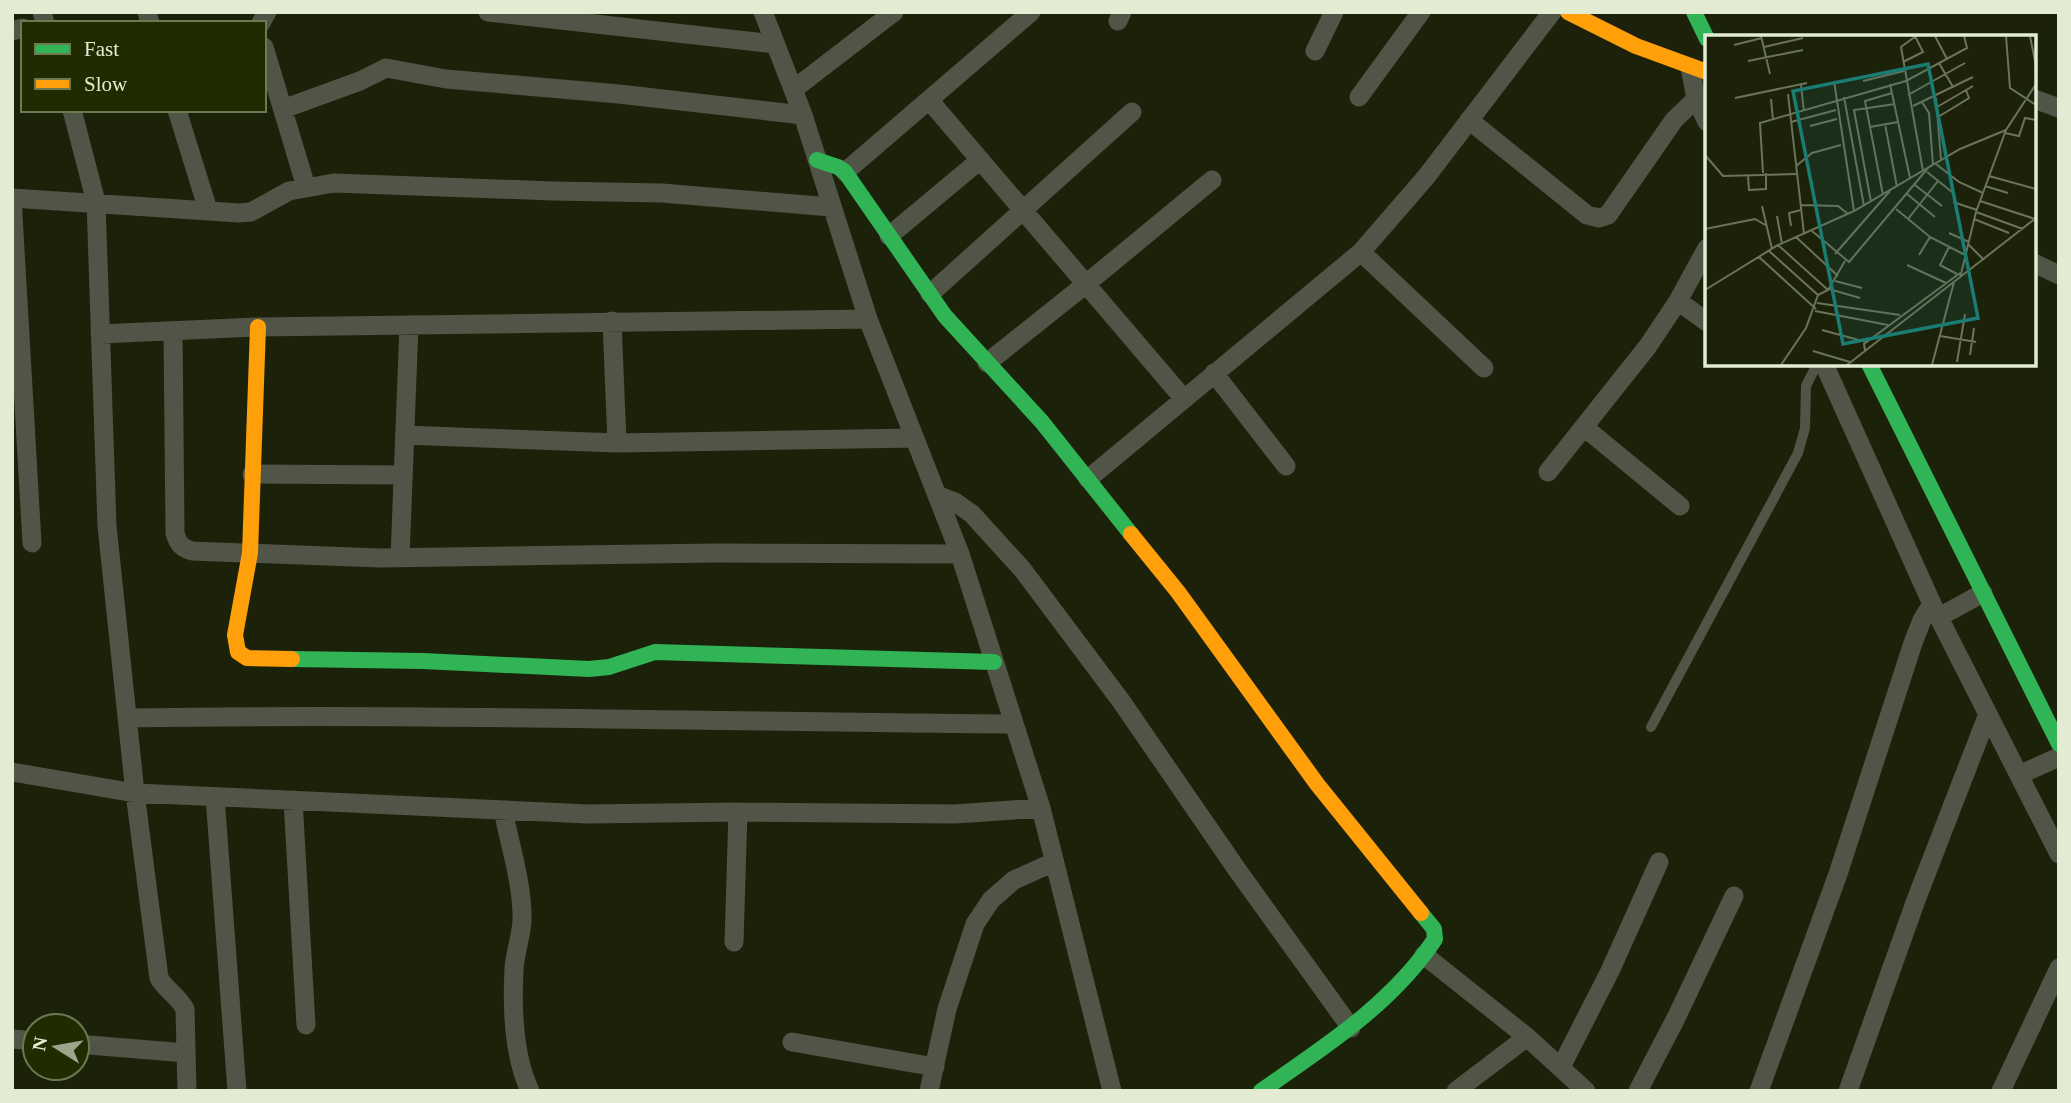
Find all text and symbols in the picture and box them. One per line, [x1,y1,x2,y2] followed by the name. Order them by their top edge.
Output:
[21,21,266,112] legend
[1705,35,2036,366] inset map
[84,37,119,61] text: Fast
[84,72,128,96] text: Slow
[21,1012,91,1082] north arrow
[28,1035,51,1053] text: N

